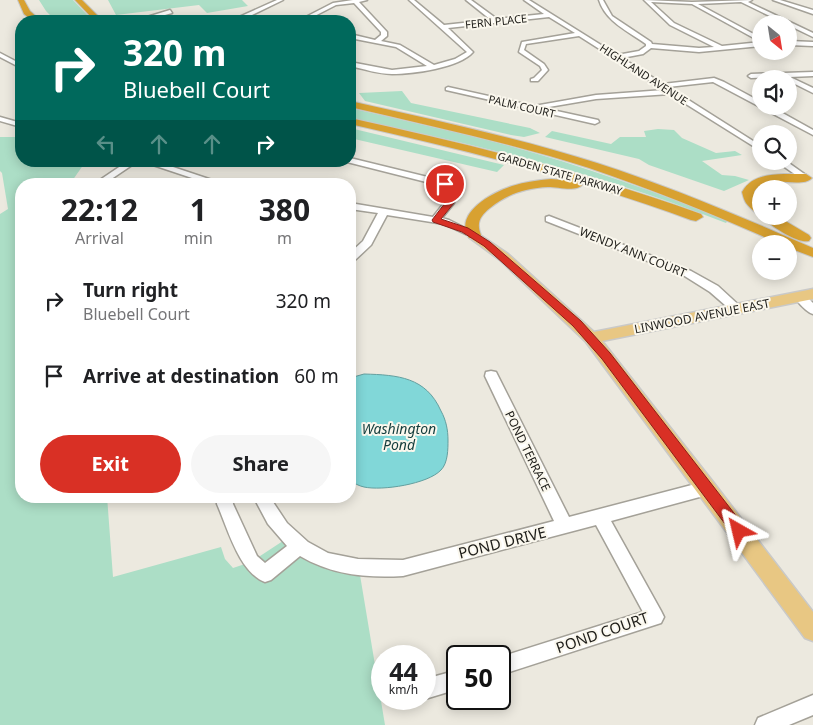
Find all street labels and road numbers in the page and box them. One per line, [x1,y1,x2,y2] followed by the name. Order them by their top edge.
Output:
[464,10,528,32] street label: FERN PLACE
[597,40,691,108] street label: HIGHLAND AVENUE
[487,91,557,121] street label: PALM COURT
[496,148,625,198] street label: GARDEN STATE PARKWAY
[577,223,689,281] street label: WENDY ANN COURT
[633,294,771,337] street label: LINWOOD AVENUE EAST
[501,408,555,494] street label: POND TERRACE
[456,521,548,563] street label: POND DRIVE
[553,607,652,657] street label: POND COURT

